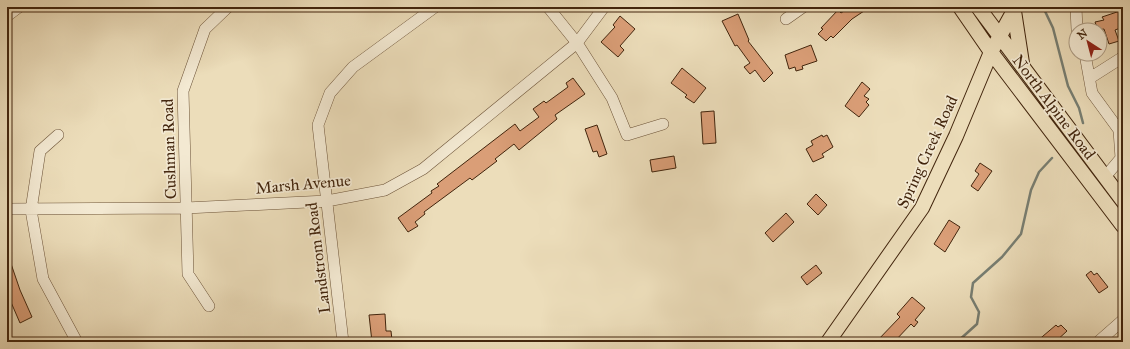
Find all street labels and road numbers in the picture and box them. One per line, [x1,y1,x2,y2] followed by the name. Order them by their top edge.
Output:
[1009,51,1099,163] street label: North Alpine Road
[893,93,962,212] street label: Spring Creek Road
[158,98,180,200] street label: Cushman Road
[255,170,352,198] street label: Marsh Avenue
[302,201,334,315] street label: Landstrom Road

